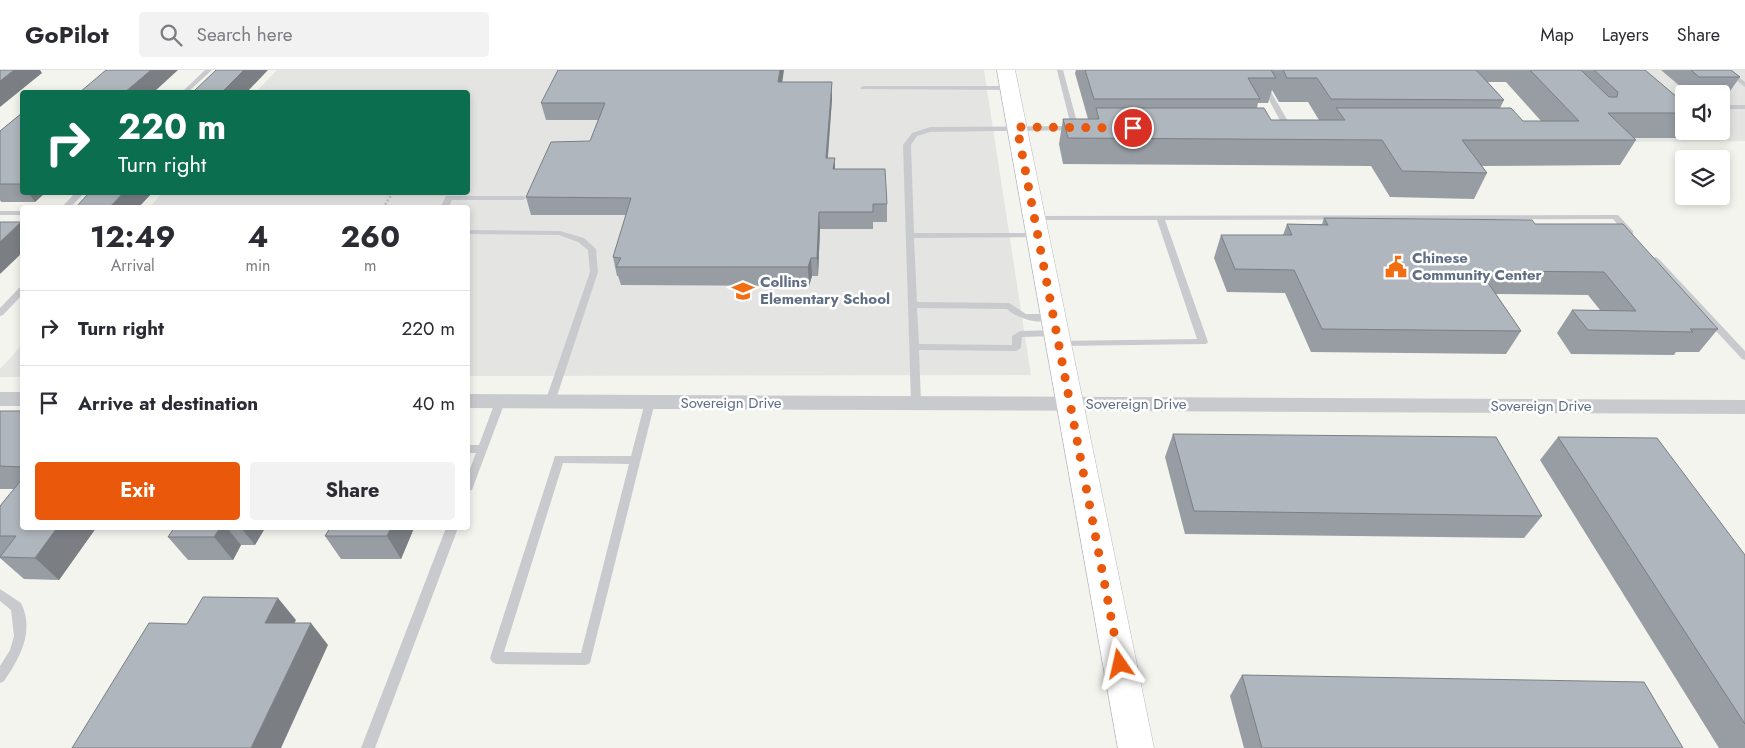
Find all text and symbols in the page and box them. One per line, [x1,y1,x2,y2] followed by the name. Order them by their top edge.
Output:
[139,12,489,57] search box
[25,17,109,52] text: GoPilot
[157,21,185,49] icon: search
[197,21,293,48] text: Search here
[1540,22,1574,48] text: Map
[1602,22,1649,48] text: Layers
[1677,22,1720,48] text: Share
[1675,85,1730,205] map controls
[1675,85,1730,140] button: sound
[118,102,226,152] text: 220 m
[1112,107,1154,149] pin
[35,110,100,175] icon: right
[1119,114,1147,142] icon: arrive
[118,148,206,180] text: Turn right
[1675,150,1730,205] button: layers
[90,215,176,258] text: 12:49
[248,215,268,258] text: 4
[340,215,400,258] text: 260
[1412,247,1543,286] place label: Chinese Community Center
[111,254,155,277] text: Arrival
[245,254,271,277] text: min
[364,254,376,277] text: m
[1383,254,1409,280] public building icon: Chinese Community Center
[760,271,890,310] place label: Collins Elementary School
[730,278,756,304] school or university icon: Collins Elementary School
[35,314,63,342] icon: right
[78,315,164,342] text: Turn right
[401,315,455,342] text: 220 m
[35,389,63,417] icon: arrive
[78,390,258,417] text: Arrive at destination
[412,390,455,417] text: 40 m
[680,392,782,414] street label: Sovereign Drive
[1085,393,1187,415] street label: Sovereign Drive
[1490,395,1592,417] street label: Sovereign Drive
[35,462,240,520] button: Exit
[250,462,455,520] button: Share
[1093,637,1145,689] position arrow

